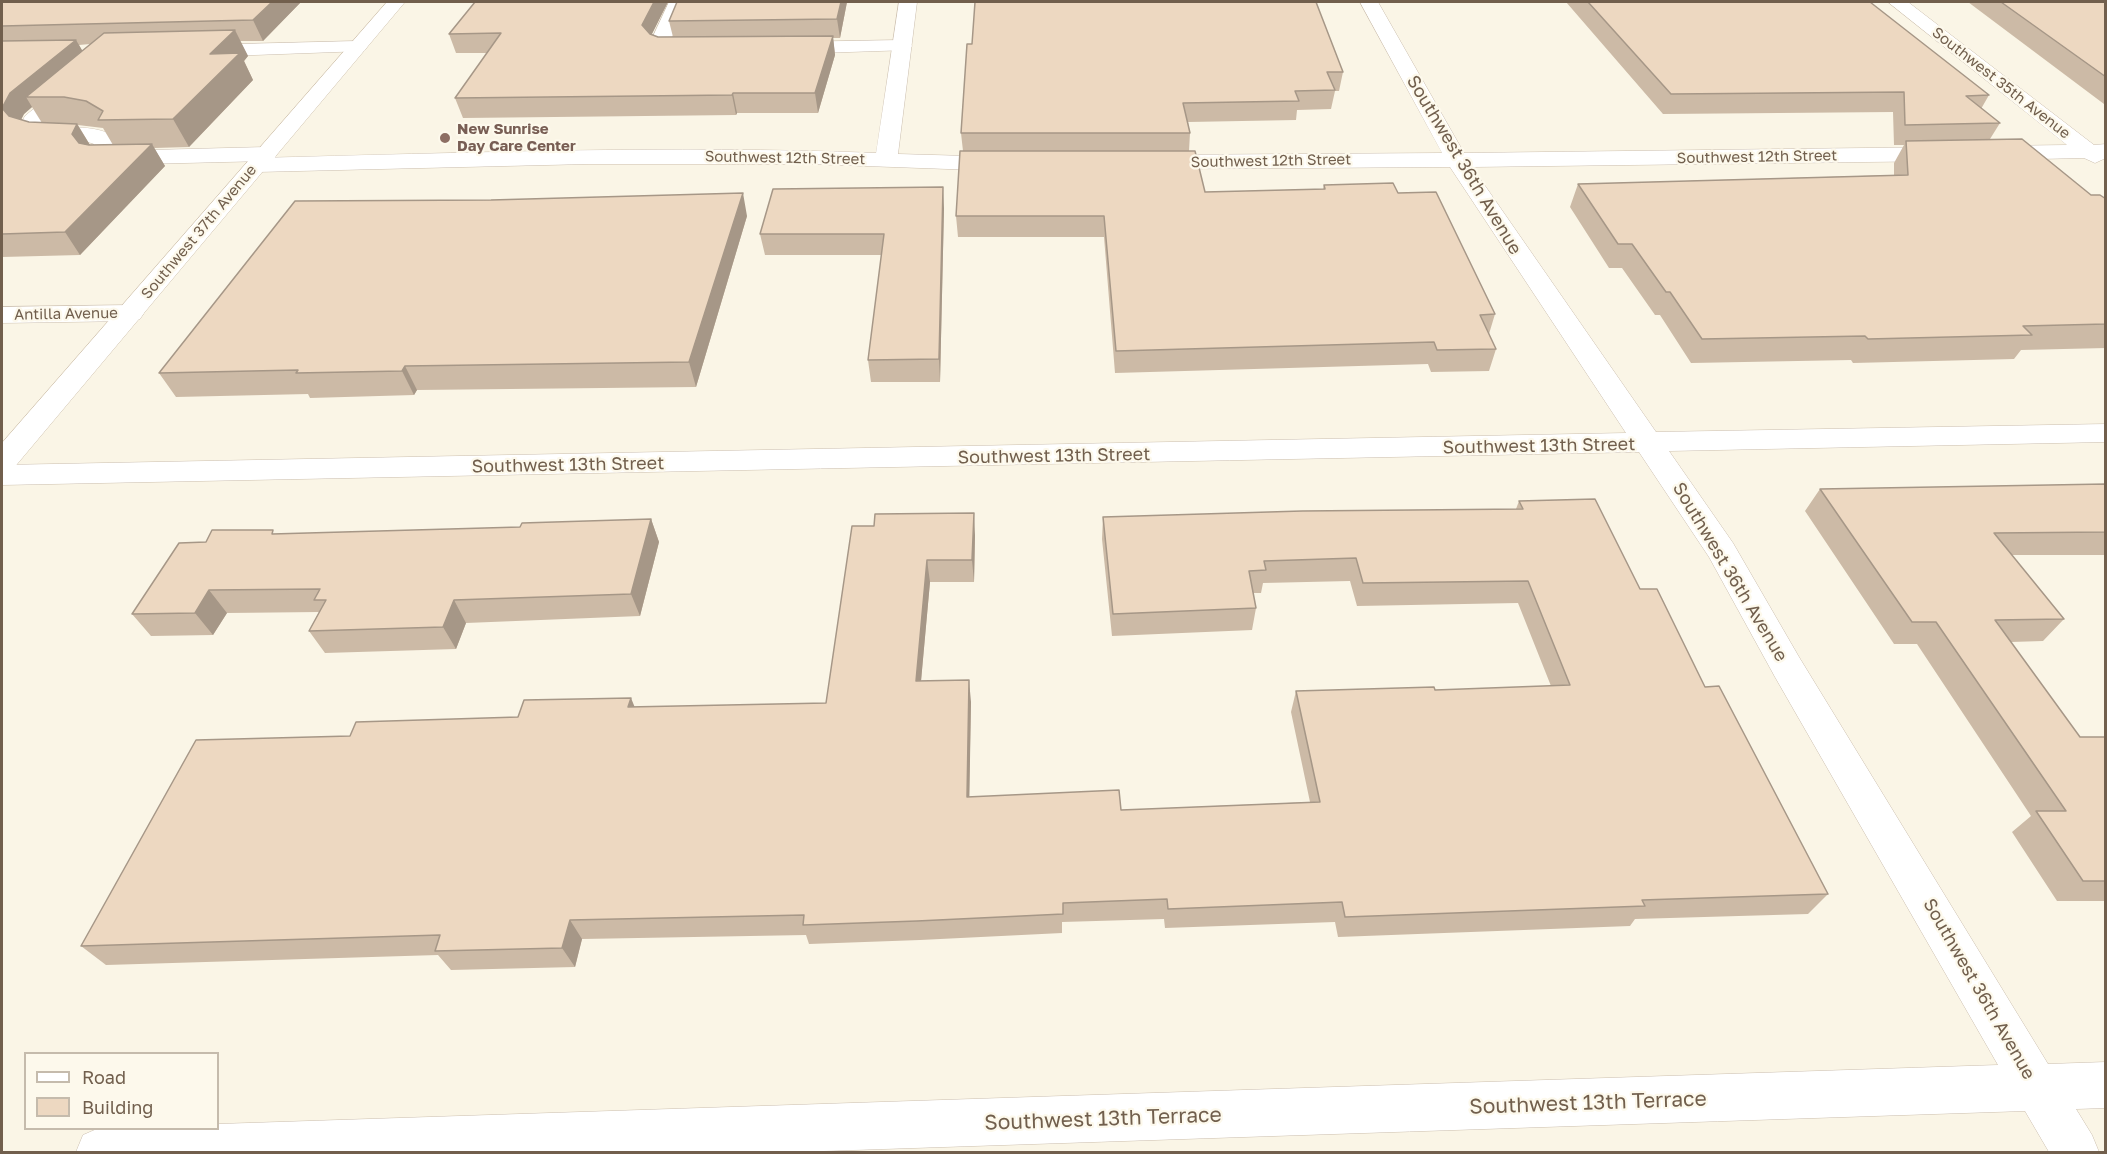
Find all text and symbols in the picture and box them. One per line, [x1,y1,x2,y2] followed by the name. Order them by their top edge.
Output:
[1928,23,2074,143] street label: Southwest 35th Avenue
[1402,72,1526,258] street label: Southwest 36th Avenue
[457,120,576,155] place label: New Sunrise Day Care Center
[438,131,452,145] marker: New Sunrise Day Care Center
[1677,147,1837,167] street label: Southwest 12th Street
[705,148,865,168] street label: Southwest 12th Street
[1191,151,1351,171] street label: Southwest 12th Street
[138,161,260,303] street label: Southwest 37th Avenue
[14,304,118,324] street label: Antilla Avenue
[1442,434,1636,458] street label: Southwest 13th Street
[957,444,1151,468] street label: Southwest 13th Street
[471,453,665,477] street label: Southwest 13th Street
[1668,479,1792,665] street label: Southwest 36th Avenue
[1918,895,2040,1083] street label: Southwest 36th Avenue
[24,1052,219,1130] legend
[82,1066,126,1088] text: Road
[1469,1086,1707,1120] street label: Southwest 13th Terrace
[82,1096,153,1118] text: Building
[984,1102,1222,1136] street label: Southwest 13th Terrace

